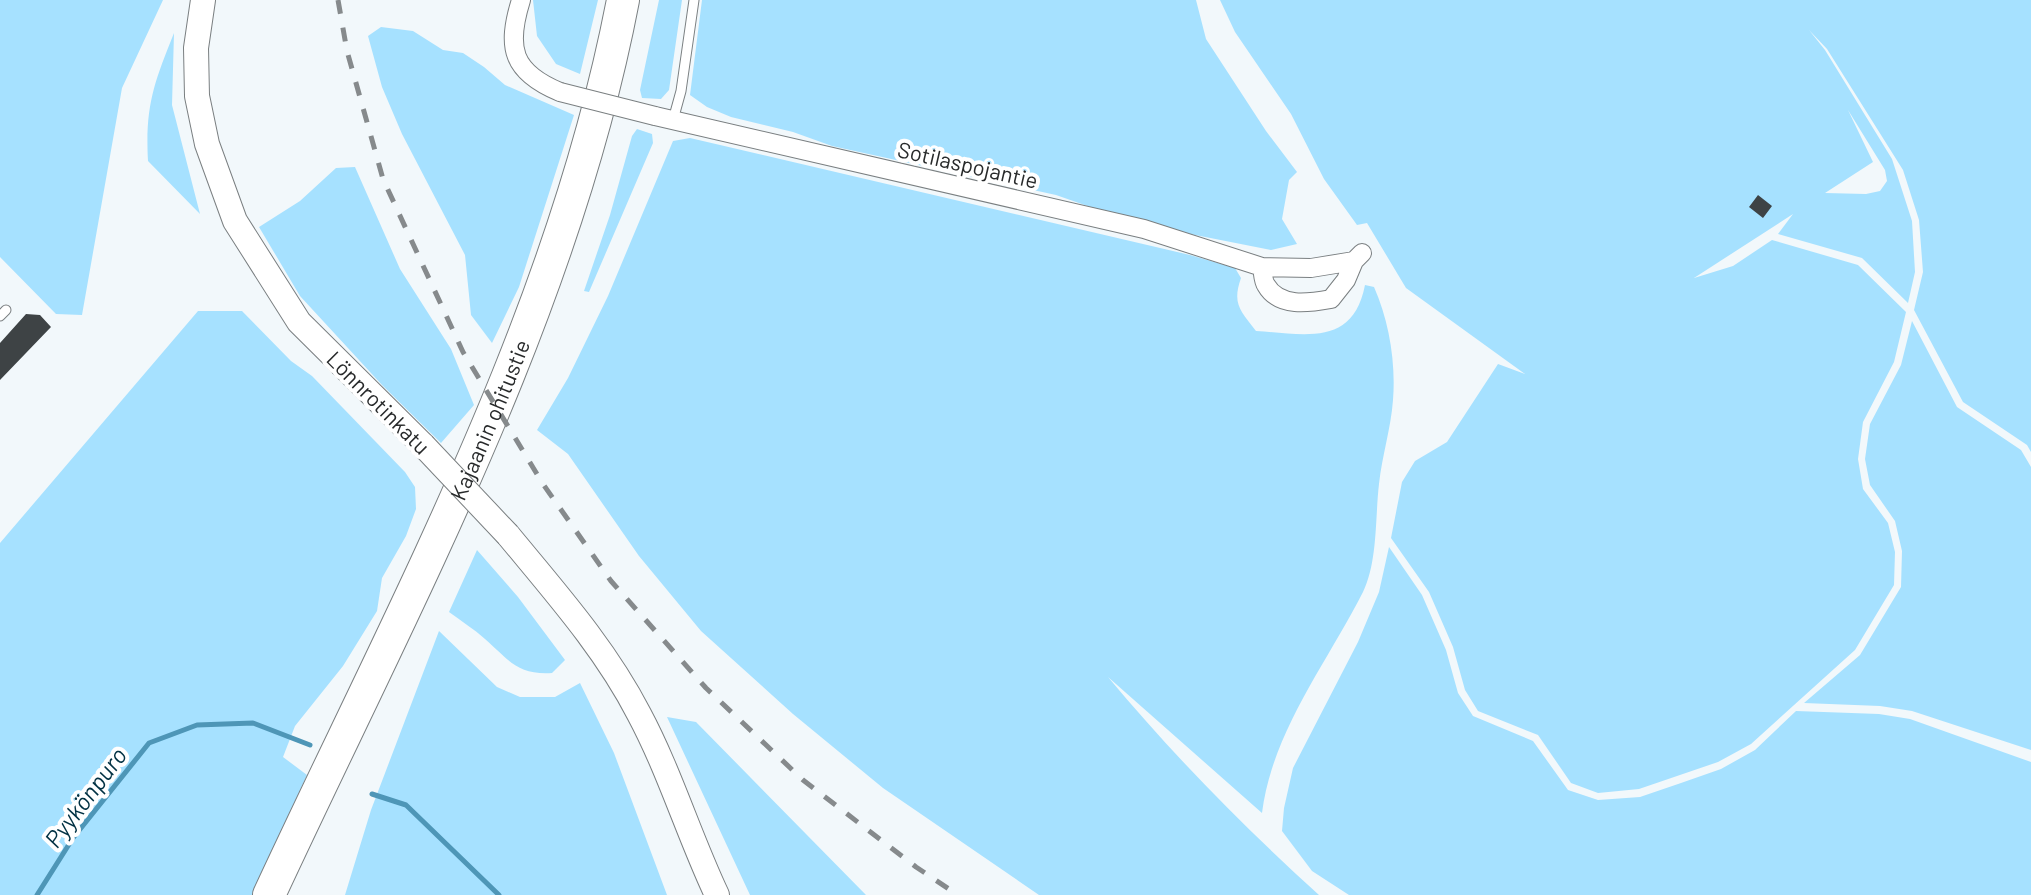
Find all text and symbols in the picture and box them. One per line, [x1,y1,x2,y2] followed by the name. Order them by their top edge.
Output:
[895,135,1041,193] street label: Sotilaspojantie
[444,336,534,504] street label: Kajaanin ohitustie
[322,345,436,459] street label: Lönnrotinkatu
[38,741,132,853] water label: Pyykönpuro

